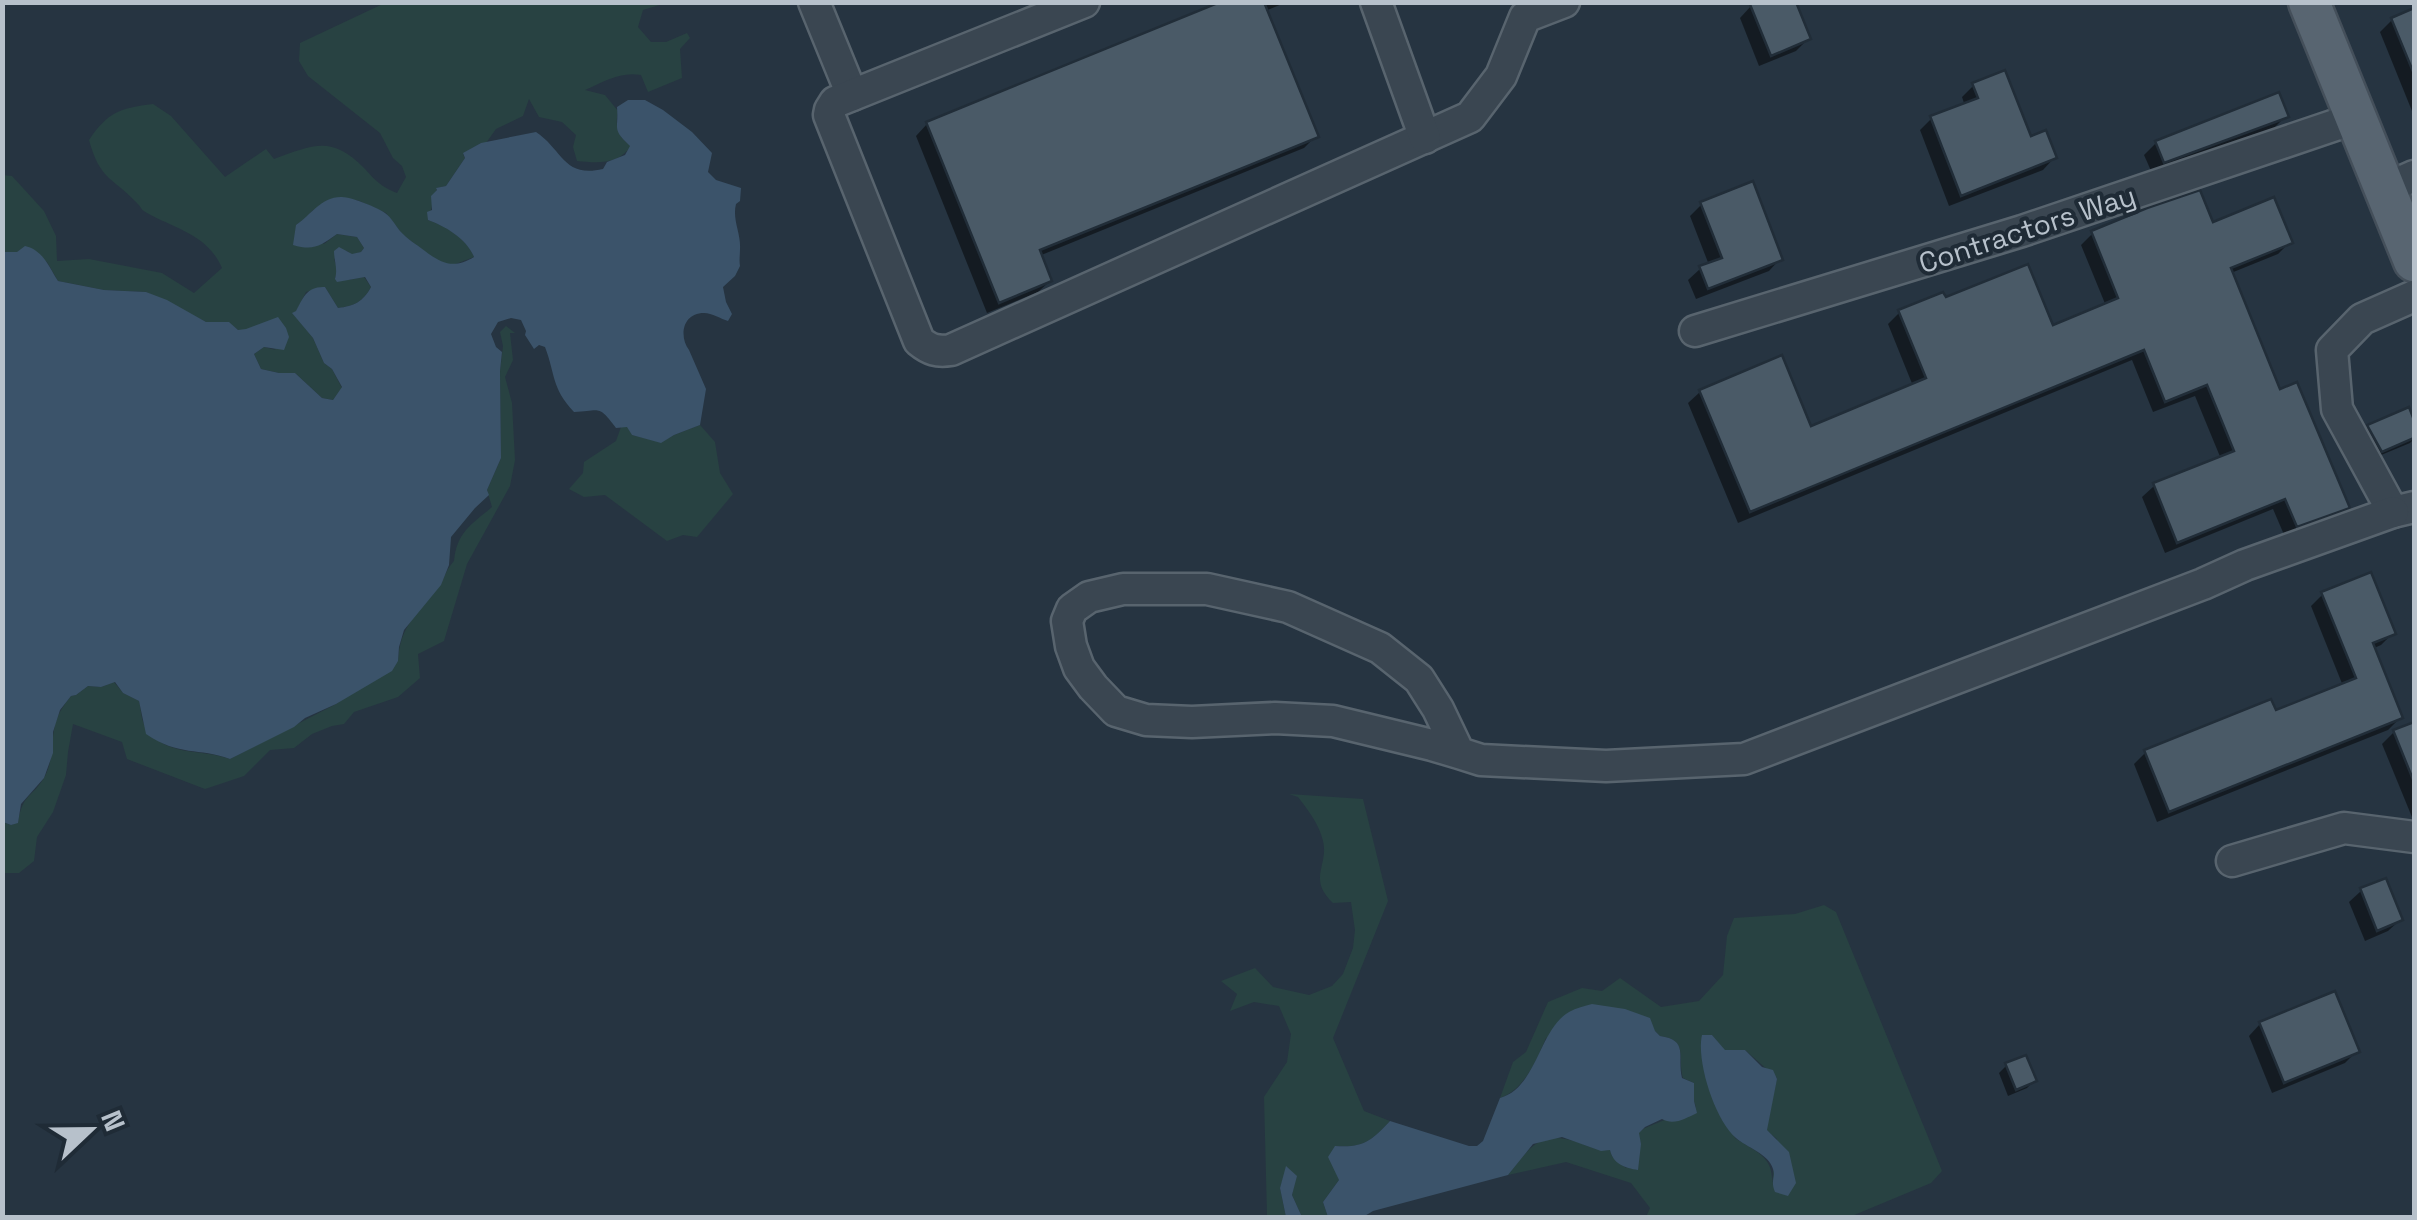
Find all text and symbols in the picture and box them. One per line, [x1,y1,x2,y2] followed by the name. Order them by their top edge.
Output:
[1914,177,2140,281] street label: Contractors Way
[40,1080,140,1180] north arrow
[93,1105,133,1136] text: N

